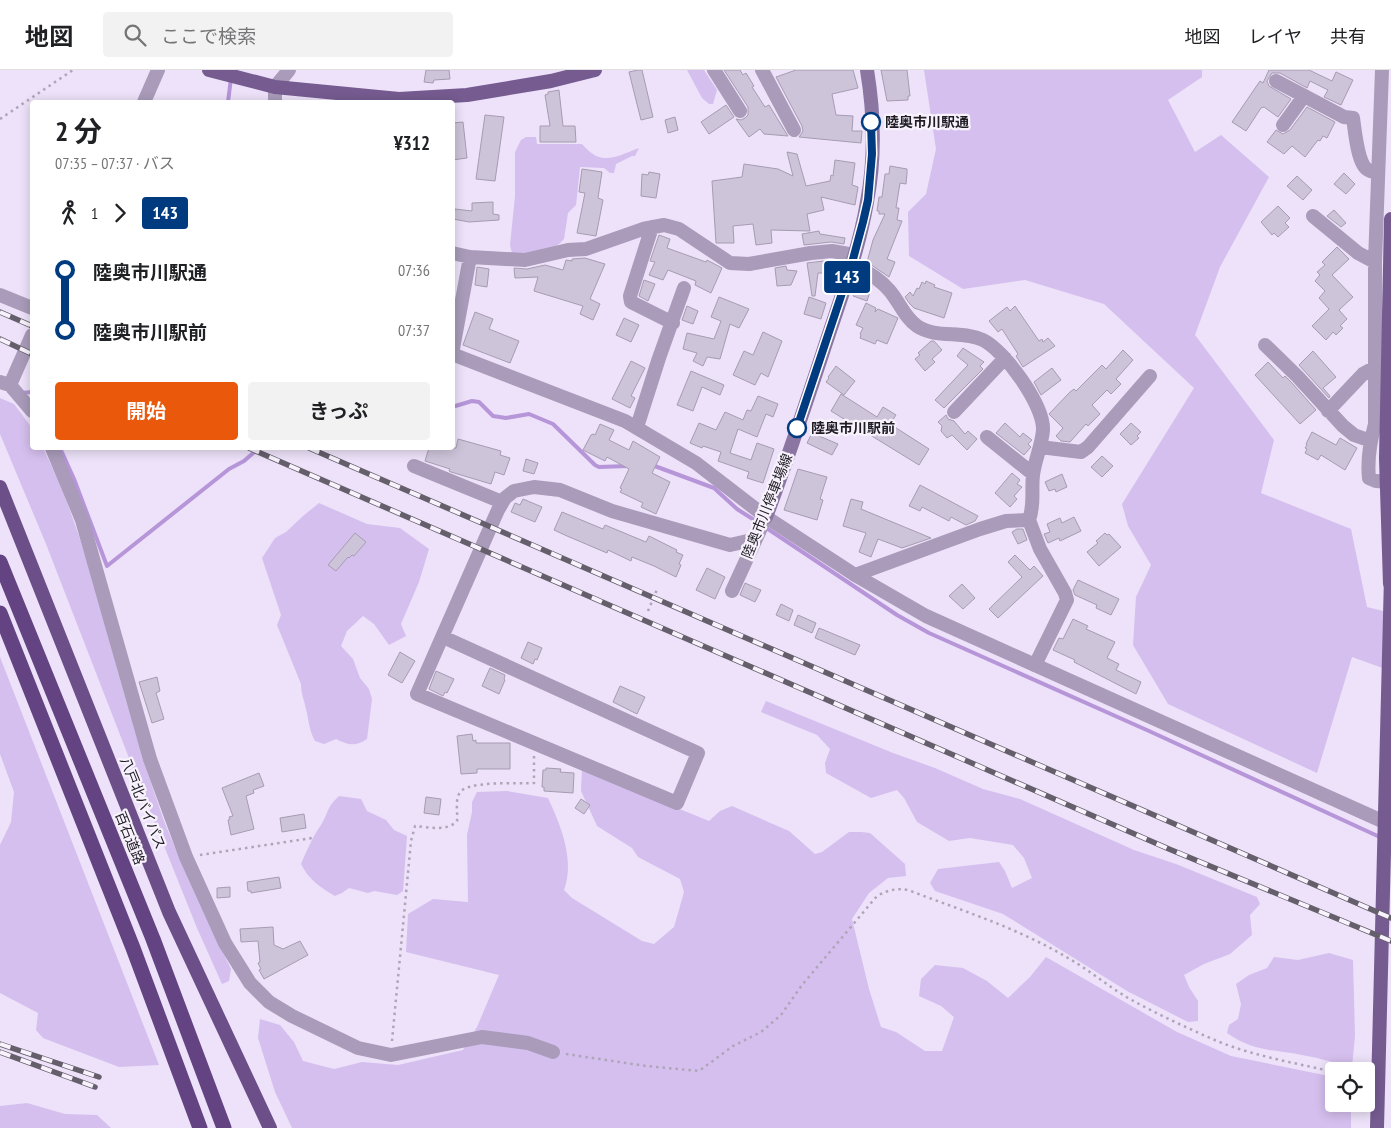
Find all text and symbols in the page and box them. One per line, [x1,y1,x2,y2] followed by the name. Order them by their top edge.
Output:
[103,12,453,57] search box
[25,21,73,52] text: 地図
[121,21,149,49] icon: search
[161,24,256,48] text: ここで検索
[1185,25,1221,48] text: 地図
[1249,25,1302,48] text: レイヤ
[1330,25,1366,48] text: 共有
[55,112,102,149] text: 2 分
[861,112,881,132] marker: 陸奥市川駅通
[885,113,969,131] place label: 陸奥市川駅通
[394,131,430,155] text: ¥312
[55,153,175,173] text: 07:35 – 07:37 · バス
[55,199,83,227] icon: walk
[106,199,134,227] icon: forward
[152,201,178,224] text: 143
[91,203,98,223] text: 1
[93,260,207,284] text: 陸奥市川駅通
[398,260,430,280] text: 07:36
[818,261,876,293] line badge: 143
[834,265,860,288] text: 143
[93,320,207,344] text: 陸奥市川駅前
[398,320,430,340] text: 07:37
[55,382,238,440] button: 開始
[248,382,430,440] button: きっぷ
[787,418,807,438] marker: 陸奥市川駅前
[811,419,895,437] place label: 陸奥市川駅前
[738,451,796,561] street label: 陸奥市川停車場線
[116,754,170,852] street label: 八戸北バイパス
[111,809,149,867] street label: 百石道路
[1325,1062,1375,1112] map controls
[1325,1062,1375,1112] button: locate

